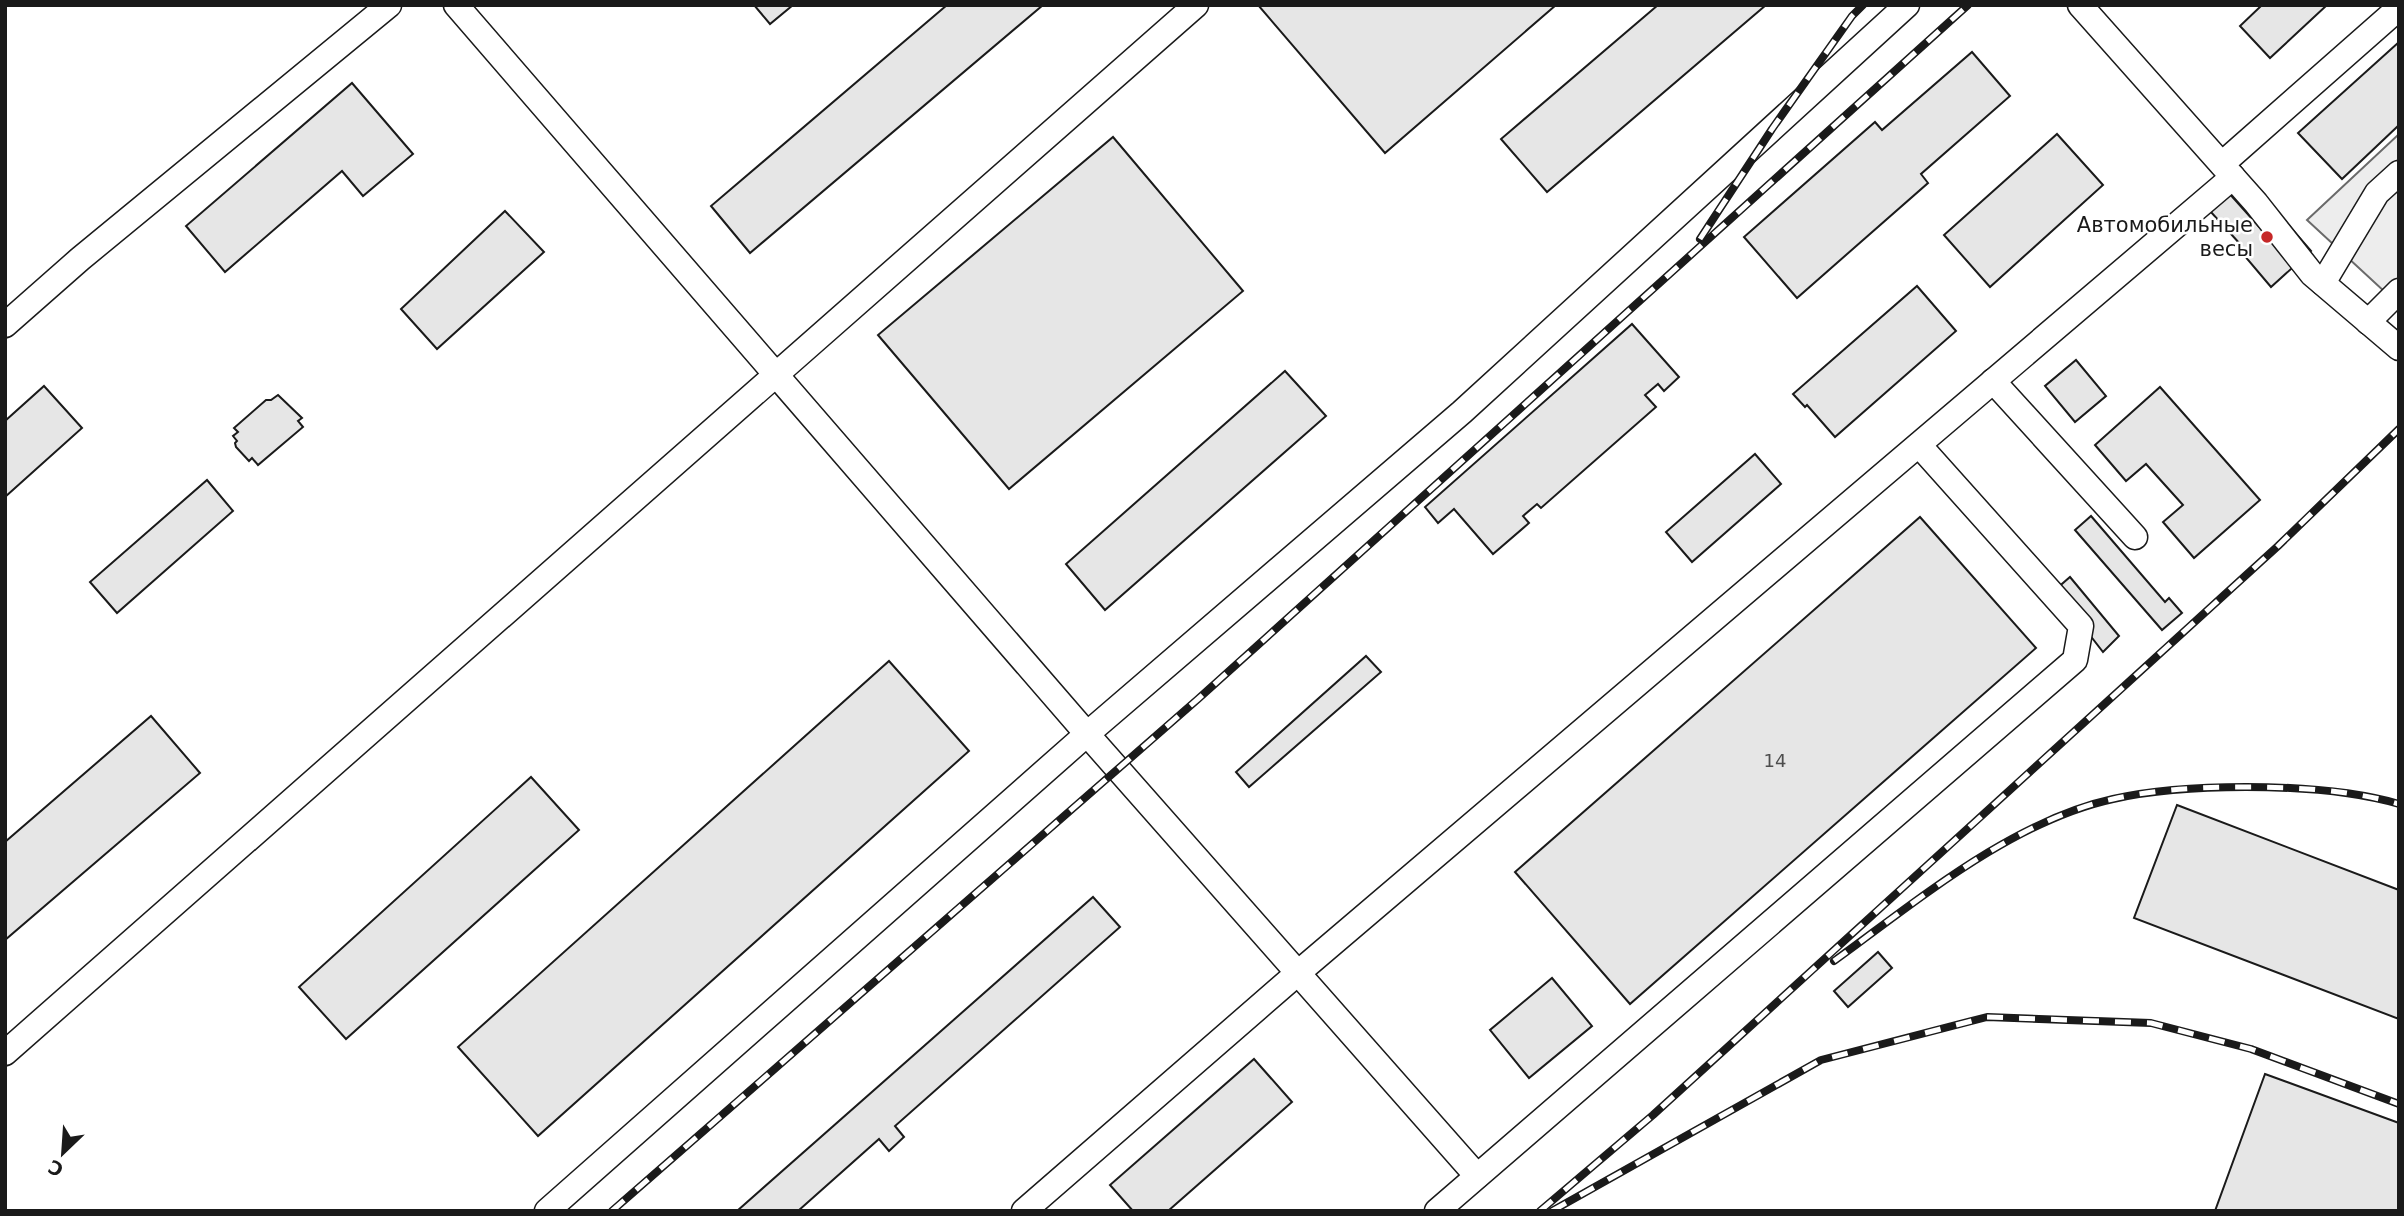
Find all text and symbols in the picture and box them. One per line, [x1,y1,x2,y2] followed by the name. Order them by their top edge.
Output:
[2077,213,2253,261] place label: Автомобильные весы
[2259,229,2275,245] marker: Автомобильные весы
[1764,750,1786,771] house number: 14
[28,1118,98,1188] north arrow
[45,1155,67,1181] text: С

